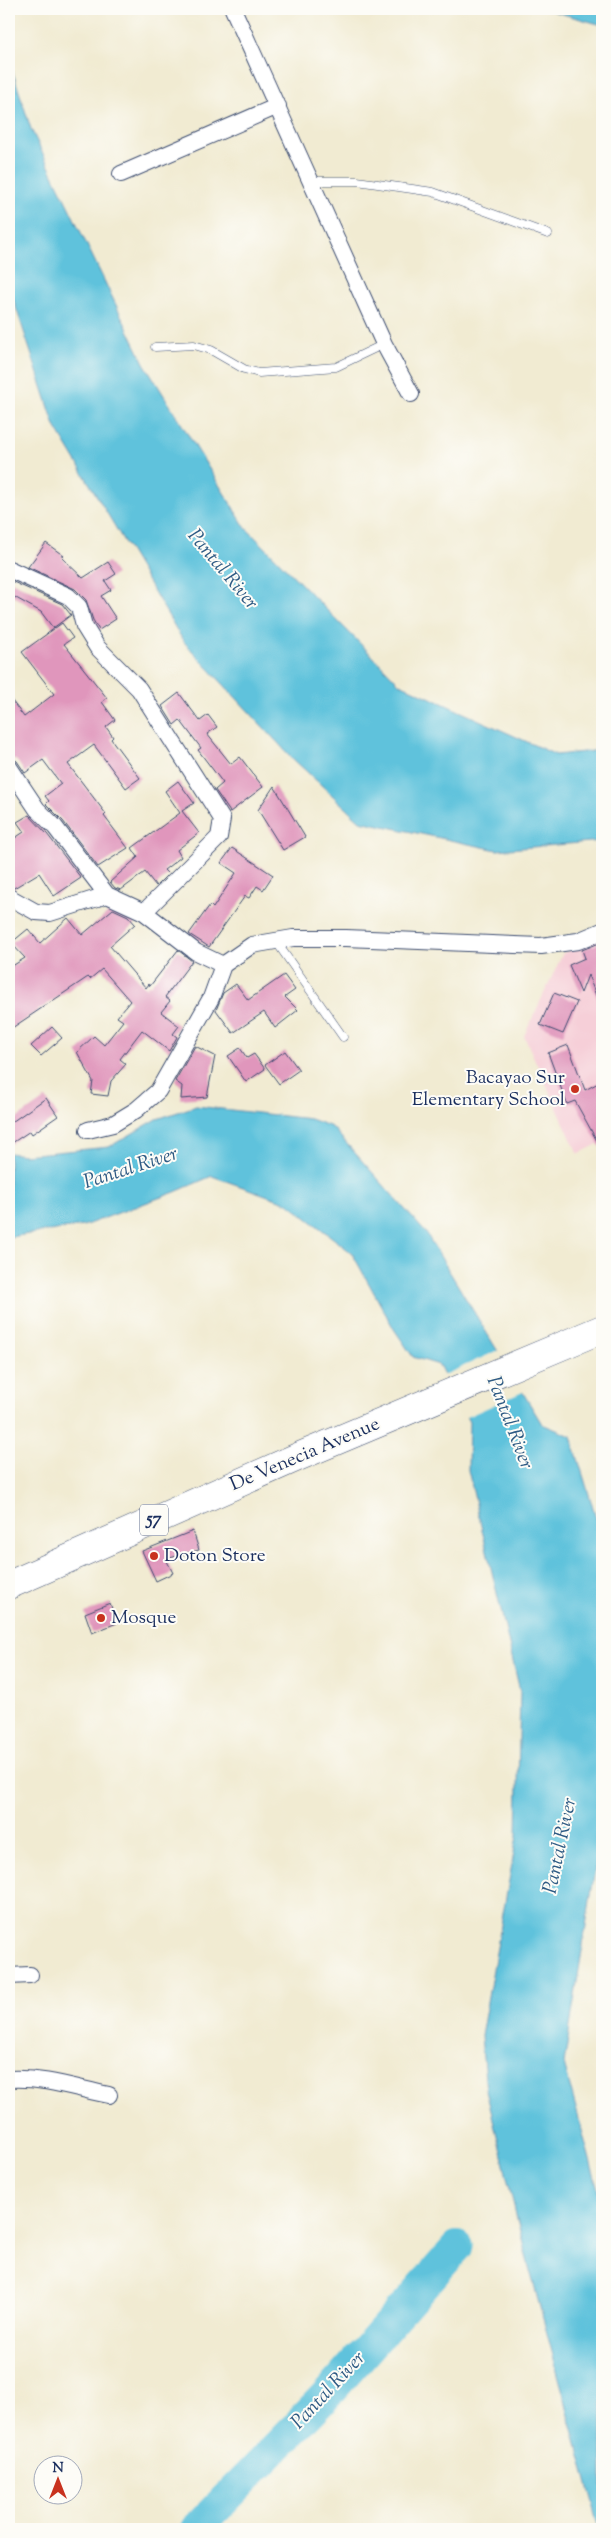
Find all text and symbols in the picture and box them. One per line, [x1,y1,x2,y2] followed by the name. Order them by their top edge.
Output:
[180,523,264,617] water label: Pantal River
[412,1065,565,1114] place label: Bacayao Sur Elementary School
[569,1083,581,1095] marker: Bacayao Sur Elementary School
[80,1140,182,1198] water label: Pantal River
[478,1372,540,1474] water label: Pantal River
[226,1411,384,1499] street label: De Venecia Avenue
[140,1504,168,1536] road number: 57
[164,1543,266,1570] place label: Doton Store
[148,1550,160,1562] marker: Doton Store
[111,1605,176,1632] place label: Mosque
[95,1612,107,1624] marker: Mosque
[537,1795,585,1897] water label: Pantal River
[285,2345,373,2437] water label: Pantal River
[32,2456,82,2506] north arrow
[52,2459,64,2479] text: N

